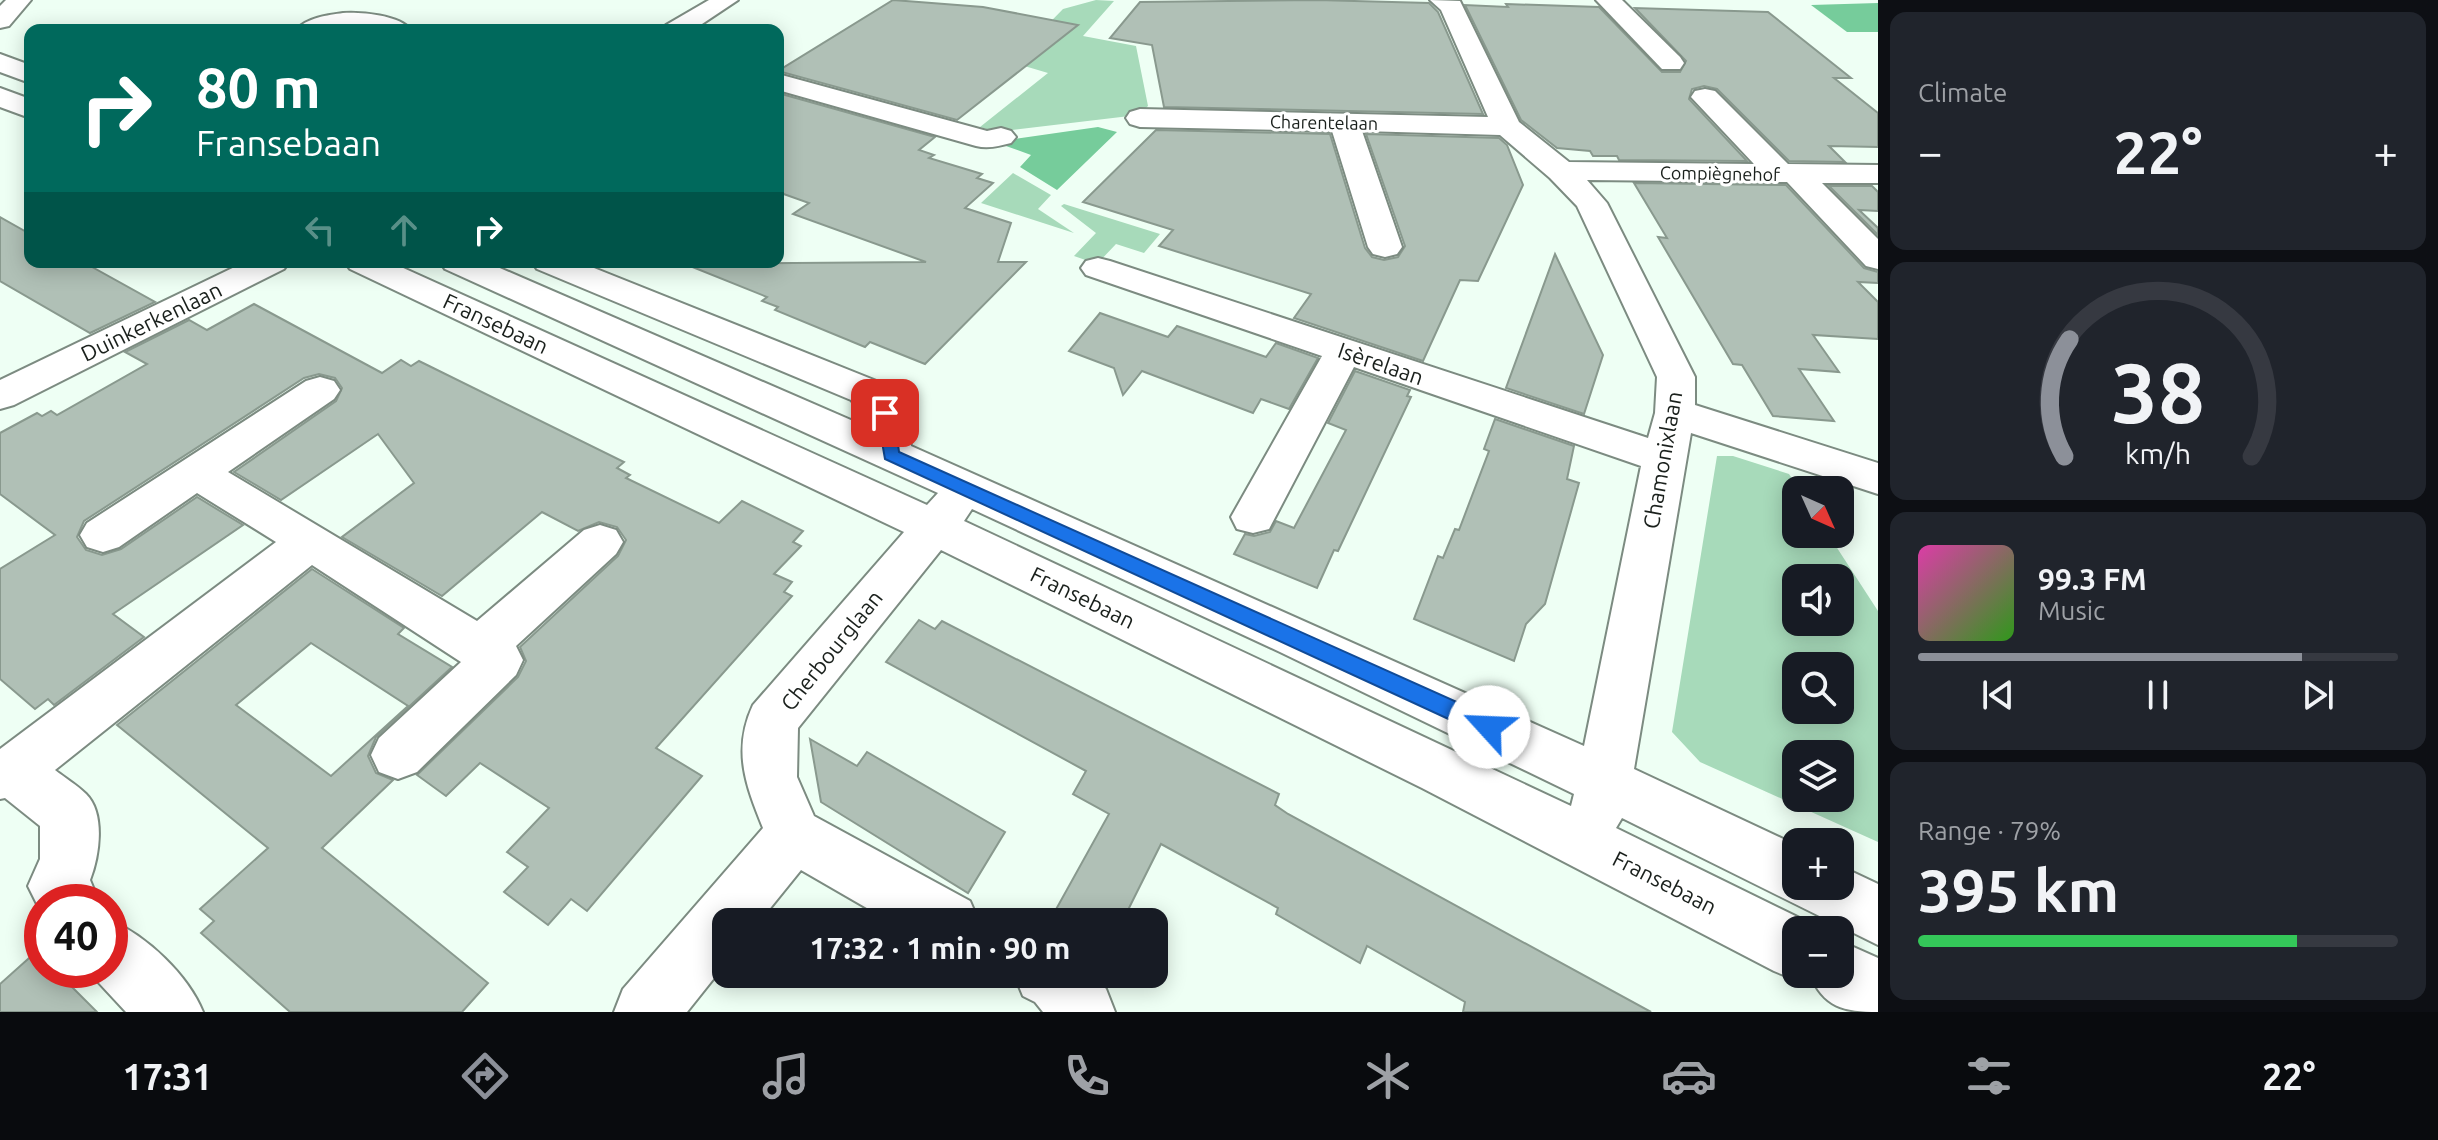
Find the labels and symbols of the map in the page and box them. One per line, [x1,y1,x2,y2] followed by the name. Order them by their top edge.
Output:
[1270,111,1378,133] street label: Charentelaan
[1660,162,1780,184] street label: Compiègnehof
[76,276,226,366] street label: Duinkerkenlaan
[439,288,553,358] street label: Fransebaan
[1335,337,1427,389] street label: Isèrelaan
[851,379,919,447] pin
[1638,389,1686,531] street label: Chamonixlaan
[1782,476,1854,548] north arrow
[1027,561,1139,633] street label: Fransebaan
[775,585,887,715] street label: Cherbourglaan
[1447,685,1531,769] position arrow
[1609,845,1721,919] street label: Fransebaan
[24,884,128,988] speed limit sign: 40

